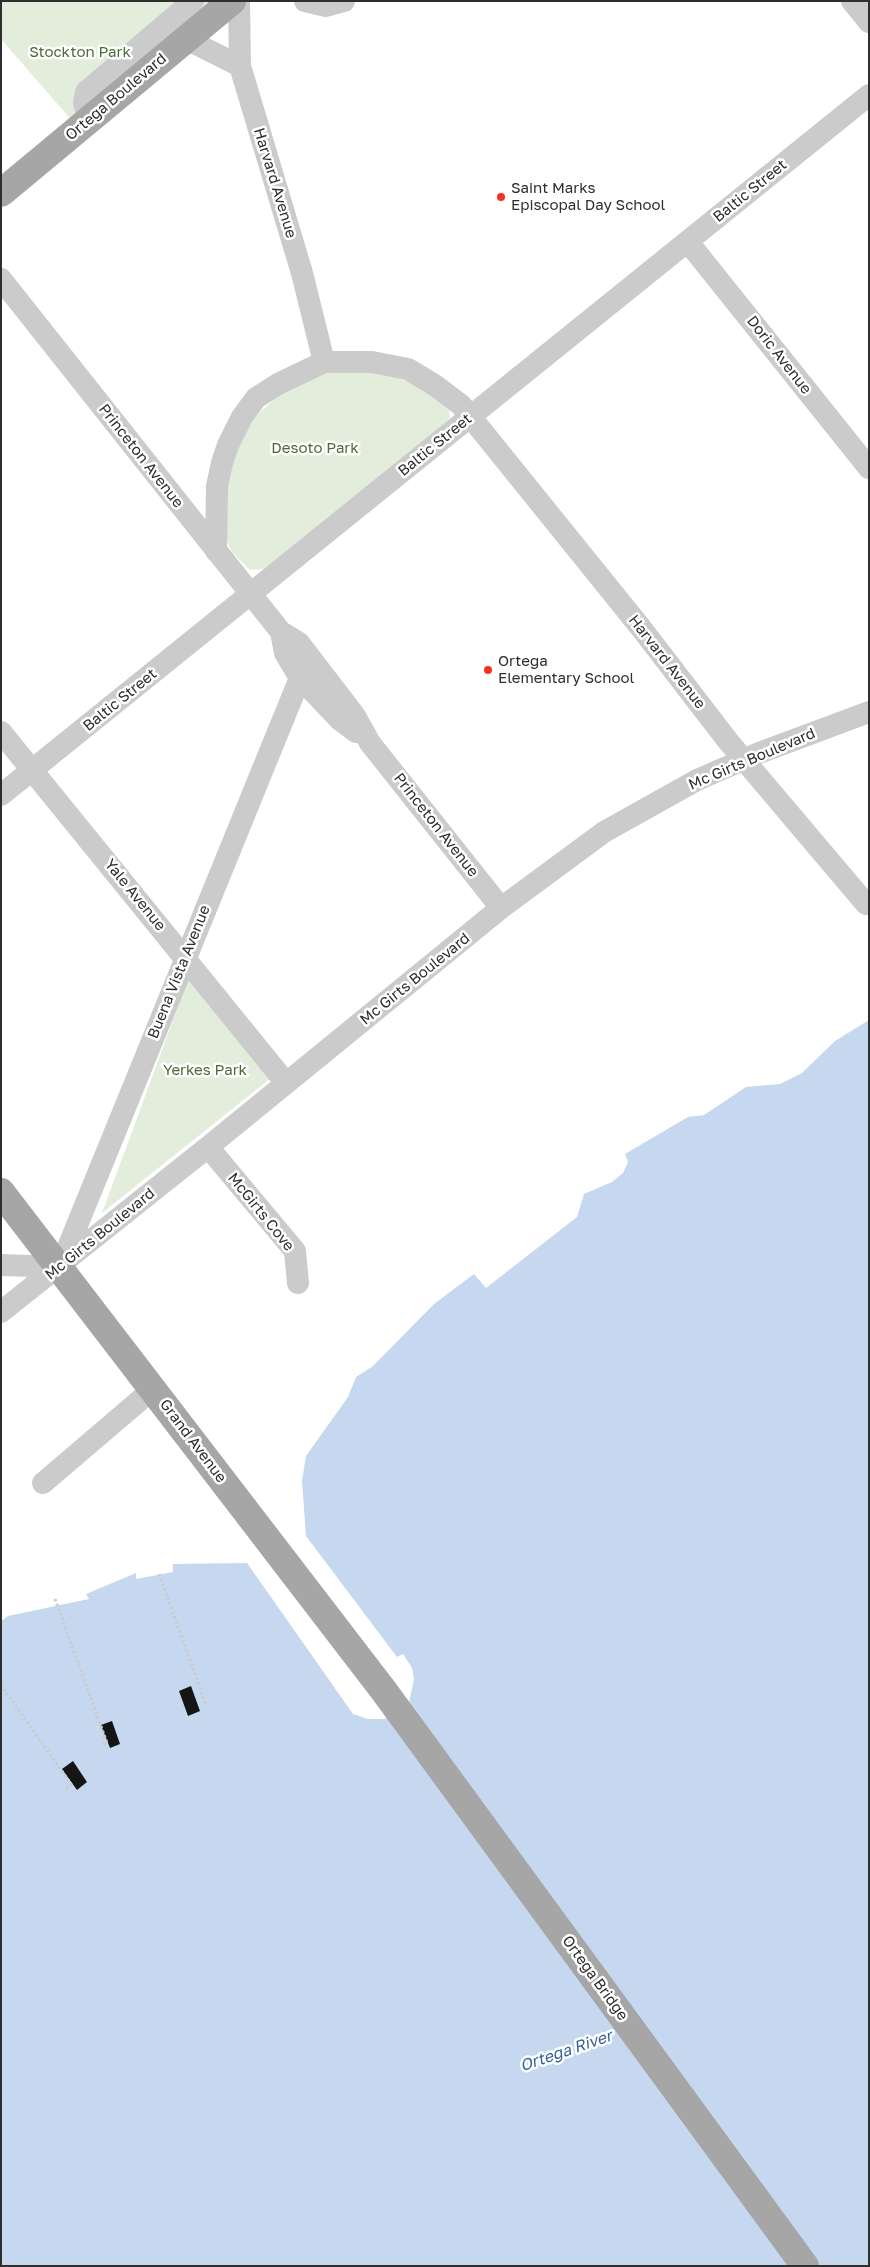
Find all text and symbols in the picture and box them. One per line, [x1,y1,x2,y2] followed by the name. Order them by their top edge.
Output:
[29,43,131,61] park label: Stockton Park
[62,50,170,144] street label: Ortega Boulevard
[250,126,300,240] street label: Harvard Avenue
[710,156,790,226] street label: Baltic Street
[511,179,665,214] place label: Saint Marks Episcopal Day School
[495,191,507,203] marker: Saint Marks Episcopal Day School
[743,312,815,398] street label: Doric Avenue
[95,401,187,511] street label: Princeton Avenue
[395,410,475,480] street label: Baltic Street
[271,439,359,457] park label: Desoto Park
[625,611,709,713] street label: Harvard Avenue
[498,652,634,687] place label: Ortega Elementary School
[482,664,494,676] marker: Ortega Elementary School
[80,665,160,735] street label: Baltic Street
[686,724,818,794] street label: Mc Girts Boulevard
[390,770,482,880] street label: Princeton Avenue
[101,856,169,934] street label: Yale Avenue
[144,903,214,1041] street label: Buena Vista Avenue
[357,929,473,1029] street label: Mc Girts Boulevard
[163,1061,247,1079] park label: Yerkes Park
[224,1169,298,1255] street label: McGirts Cove
[42,1184,158,1284] street label: Mc Girts Boulevard
[156,1396,230,1486] street label: Grand Avenue
[558,1932,632,2024] street label: Ortega Bridge
[517,2026,615,2076] water label: Ortega River

